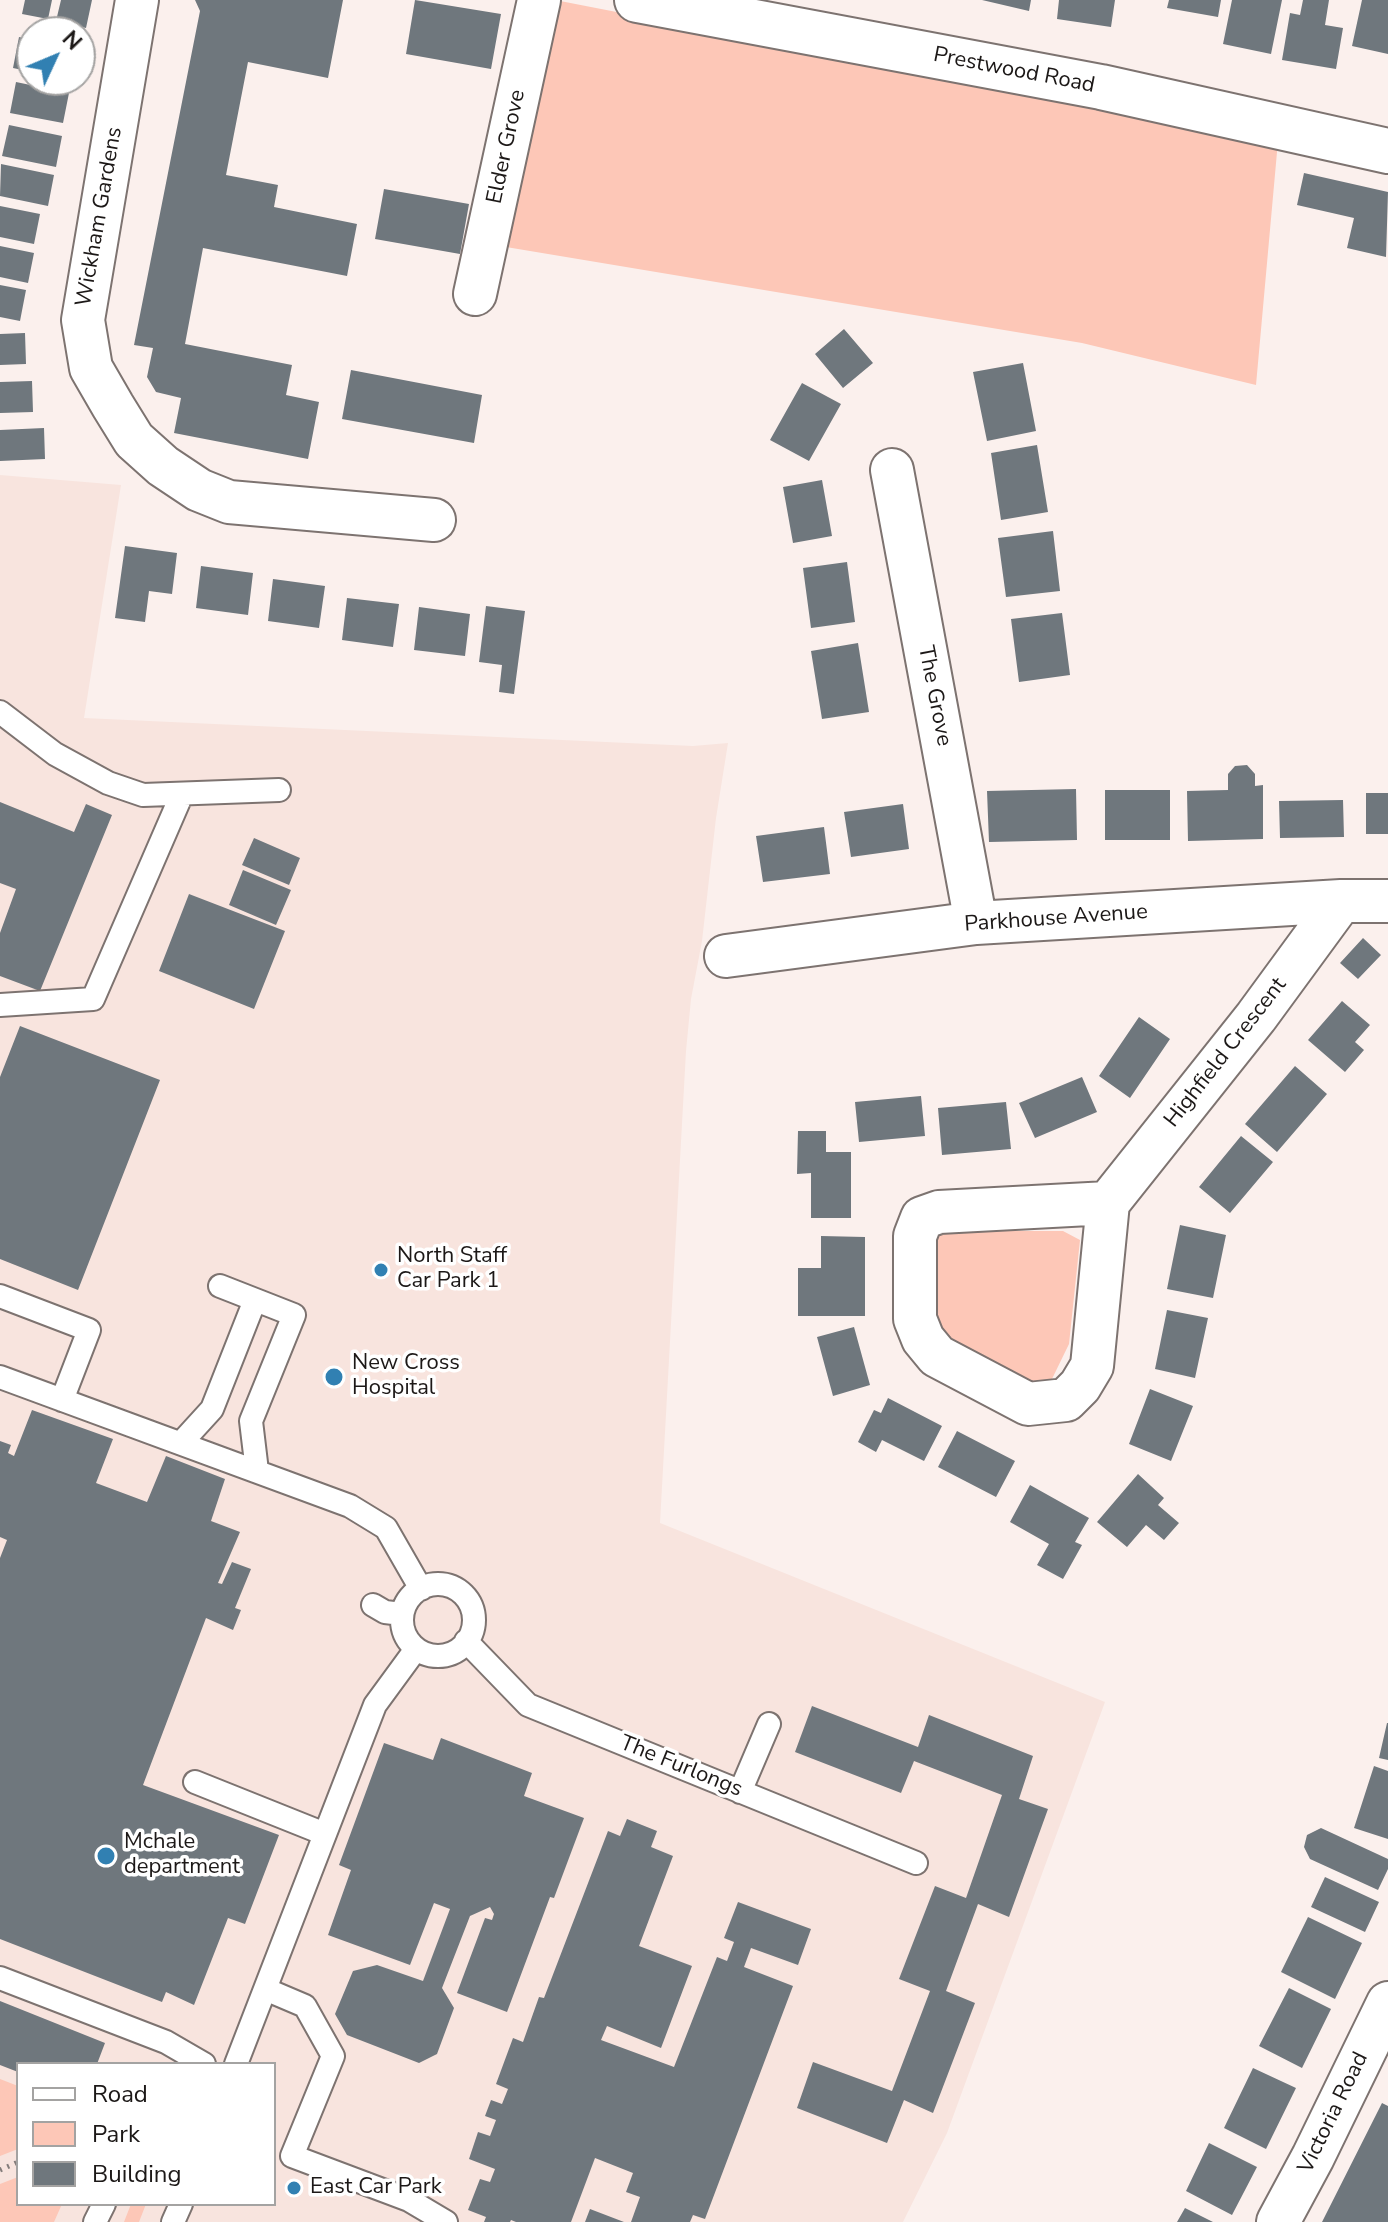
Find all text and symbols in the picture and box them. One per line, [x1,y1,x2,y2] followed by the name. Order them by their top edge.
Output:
[16,16,96,96] north arrow
[55,24,88,57] text: N
[931,42,1097,100] street label: Prestwood Road
[482,88,532,206] street label: Elder Grove
[71,125,129,309] street label: Wickham Gardens
[911,644,957,748] street label: The Grove
[963,899,1149,939] street label: Parkhouse Avenue
[1159,973,1293,1133] street label: Highfield Crescent
[397,1244,507,1296] place label: North Staff Car Park 1
[372,1261,390,1279] marker: North Staff Car Park 1
[352,1351,460,1402] place label: New Cross Hospital
[323,1366,345,1388] marker: New Cross Hospital
[616,1730,746,1804] street label: The Furlongs
[124,1830,240,1882] place label: Mchale department
[95,1845,117,1867] marker: Mchale department
[1293,2048,1375,2178] street label: Victoria Road
[16,2062,276,2206] legend
[92,2078,148,2110] text: Road
[92,2118,140,2150] text: Park
[92,2158,182,2190] text: Building
[310,2175,442,2201] place label: East Car Park
[285,2179,303,2197] marker: East Car Park

